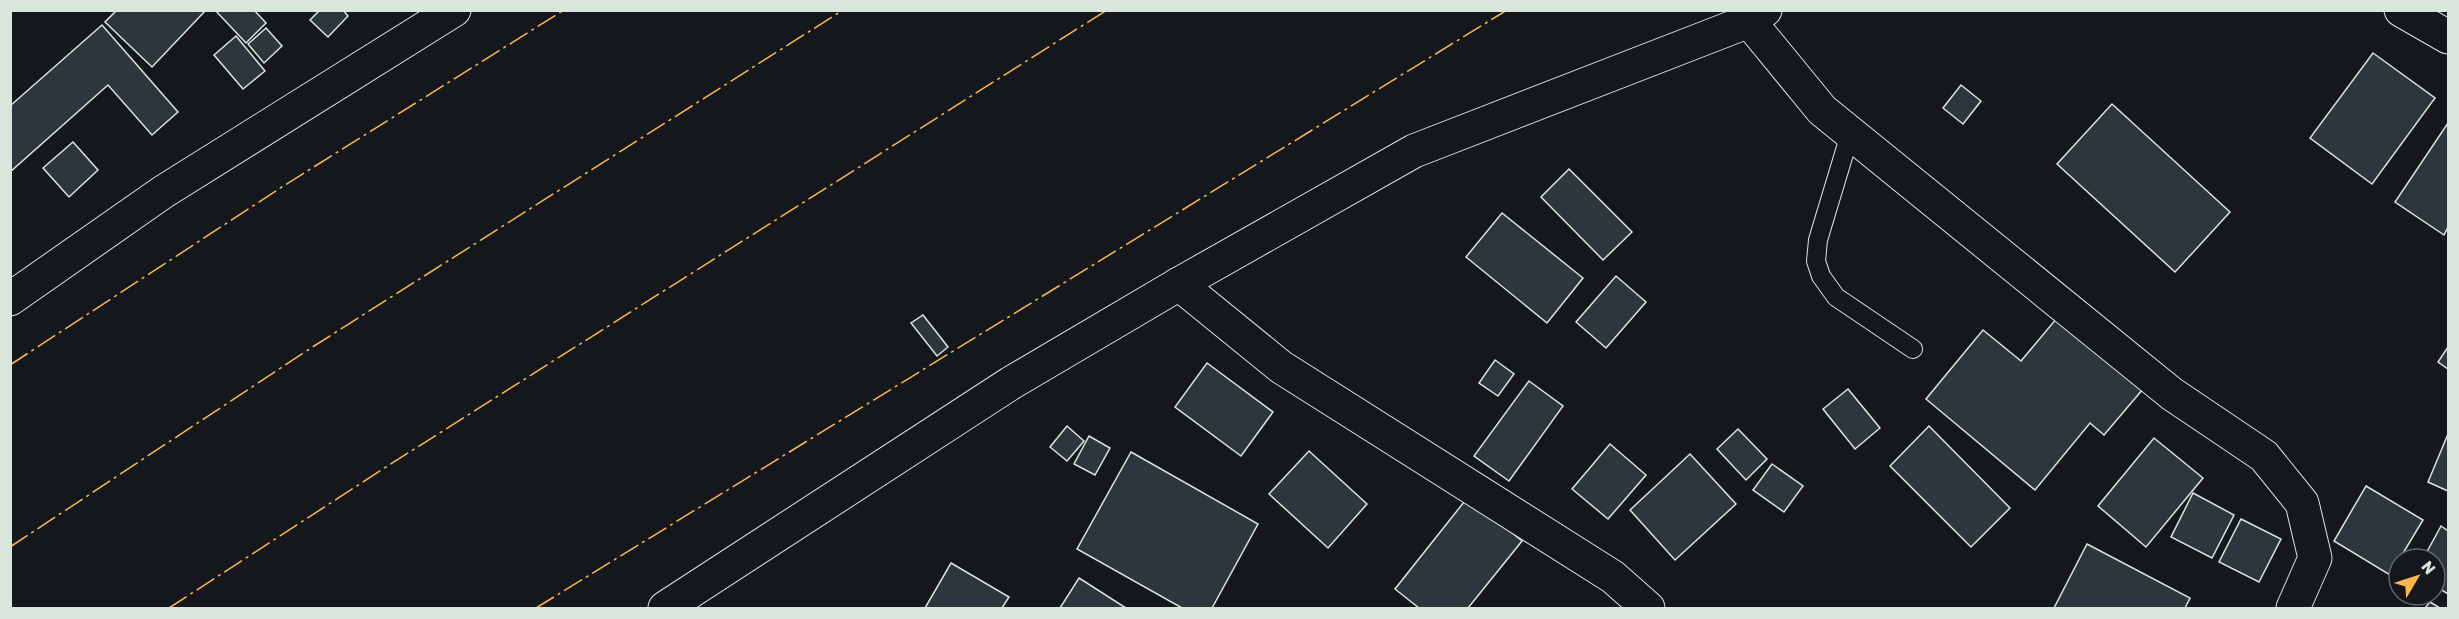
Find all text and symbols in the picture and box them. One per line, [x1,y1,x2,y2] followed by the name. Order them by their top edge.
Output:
[2387,547,2447,607] north arrow
[2417,557,2439,578] text: N

